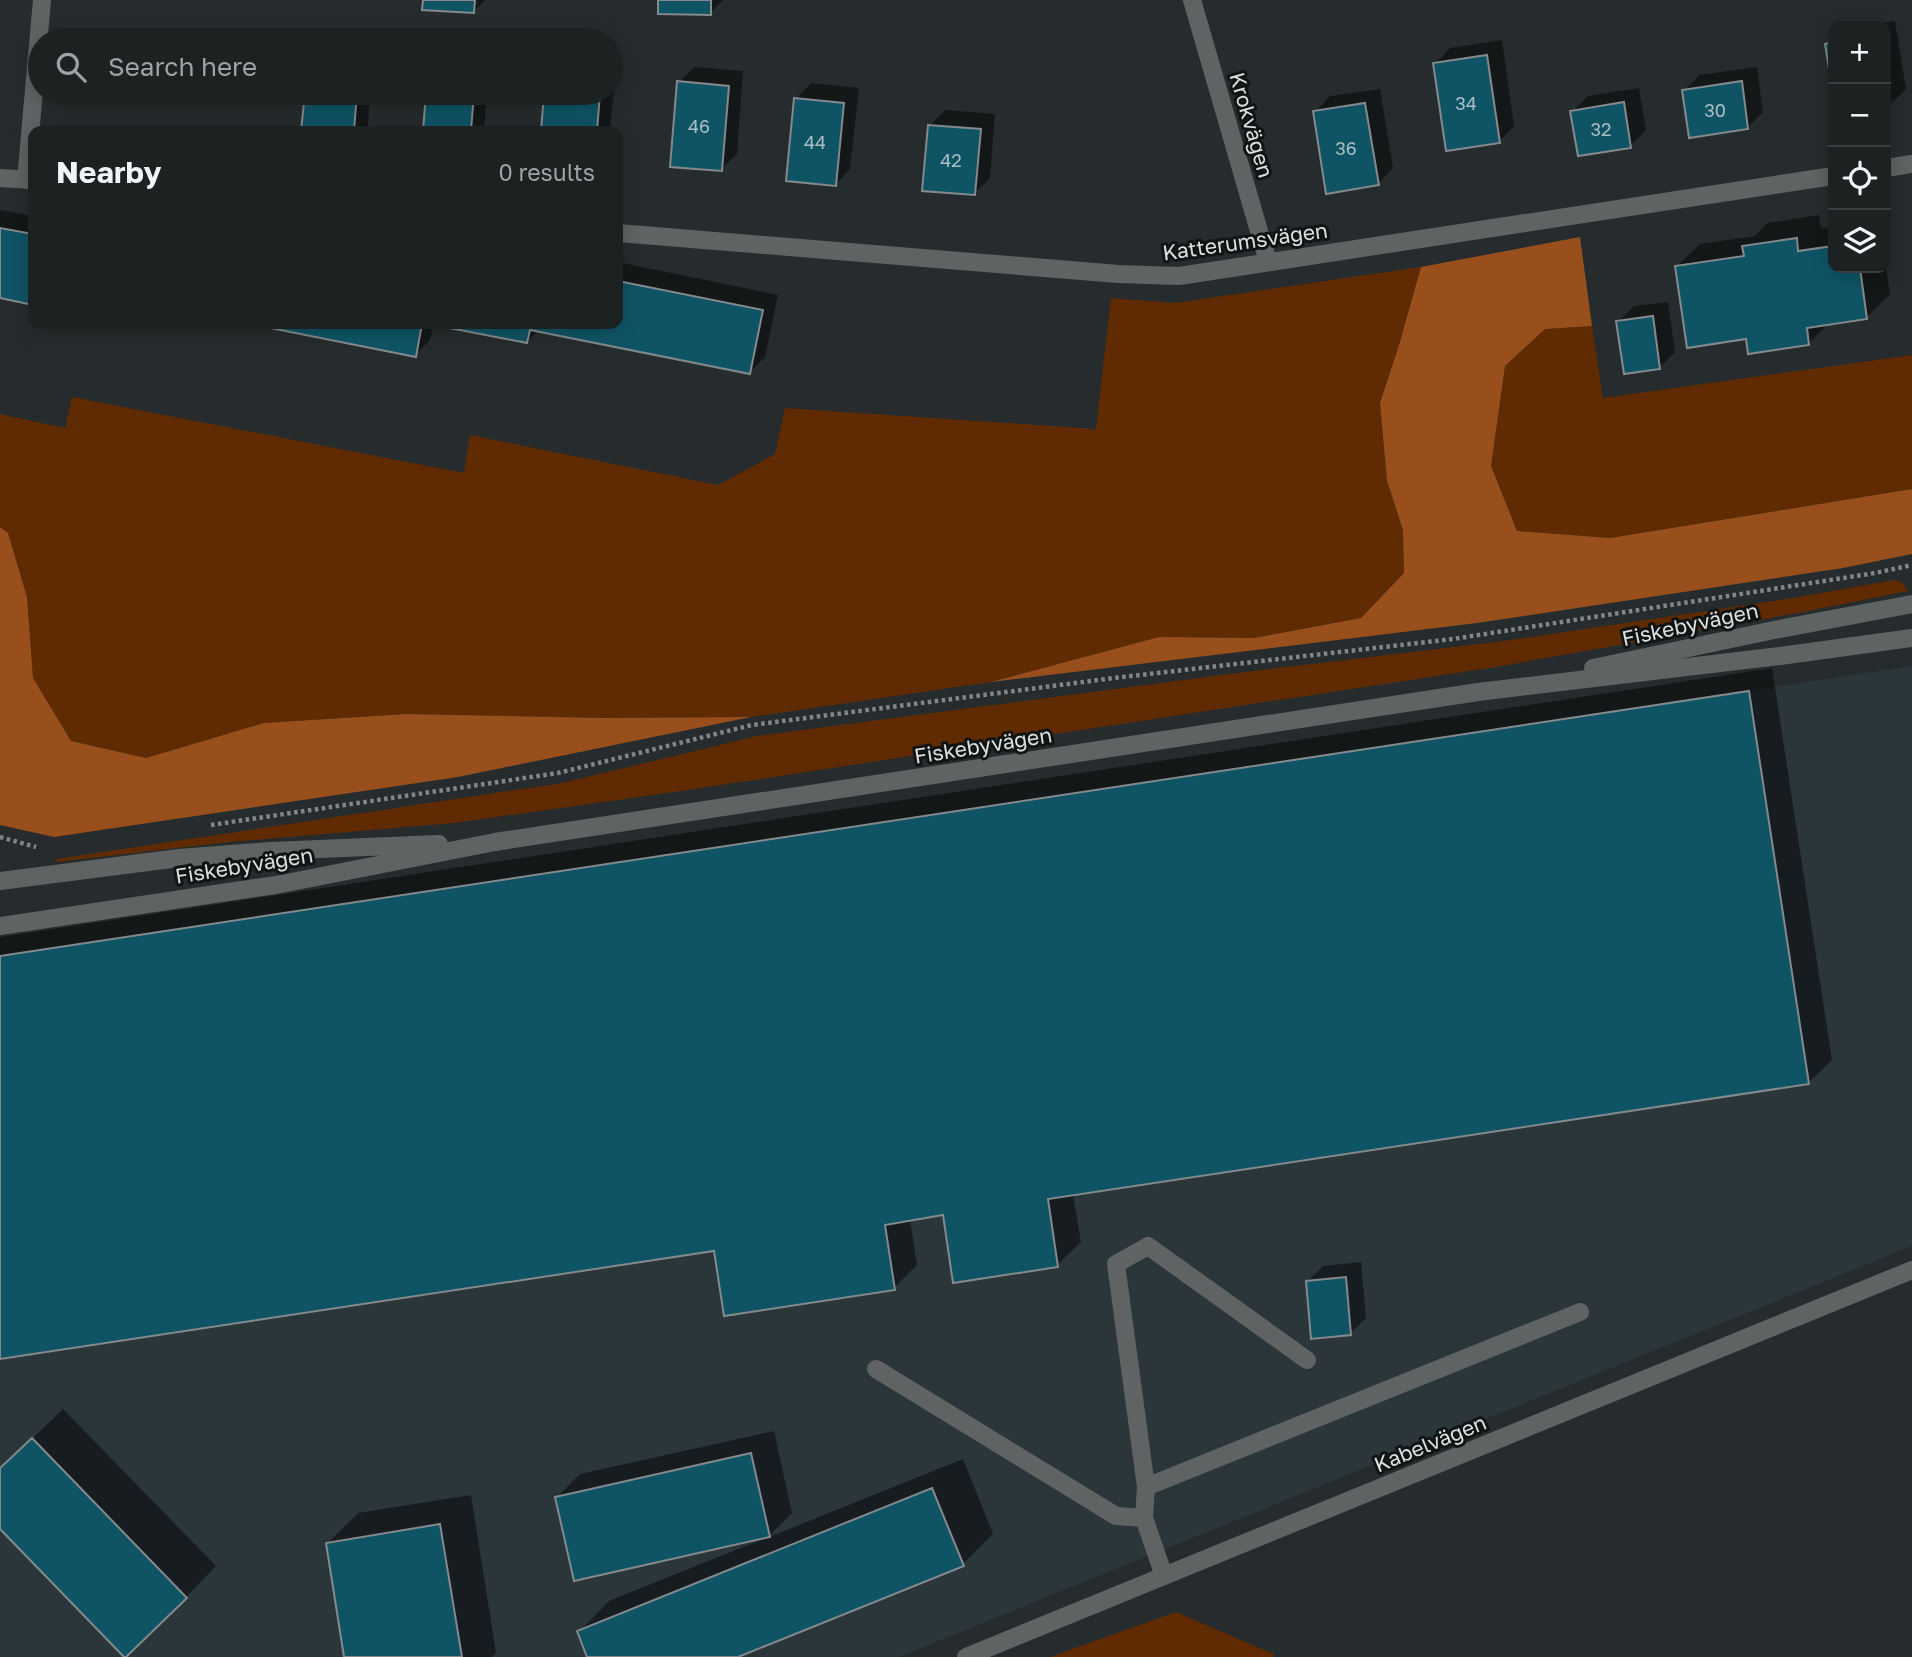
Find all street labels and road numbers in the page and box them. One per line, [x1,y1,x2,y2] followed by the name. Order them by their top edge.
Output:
[1225,69,1279,181] street label: Krokvägen
[1161,217,1329,265] street label: Katterumsvägen
[1619,597,1761,651] street label: Fiskebyvägen
[912,721,1054,769] street label: Fiskebyvägen
[173,841,315,889] street label: Fiskebyvägen
[1370,1409,1490,1477] street label: Kabelvägen

